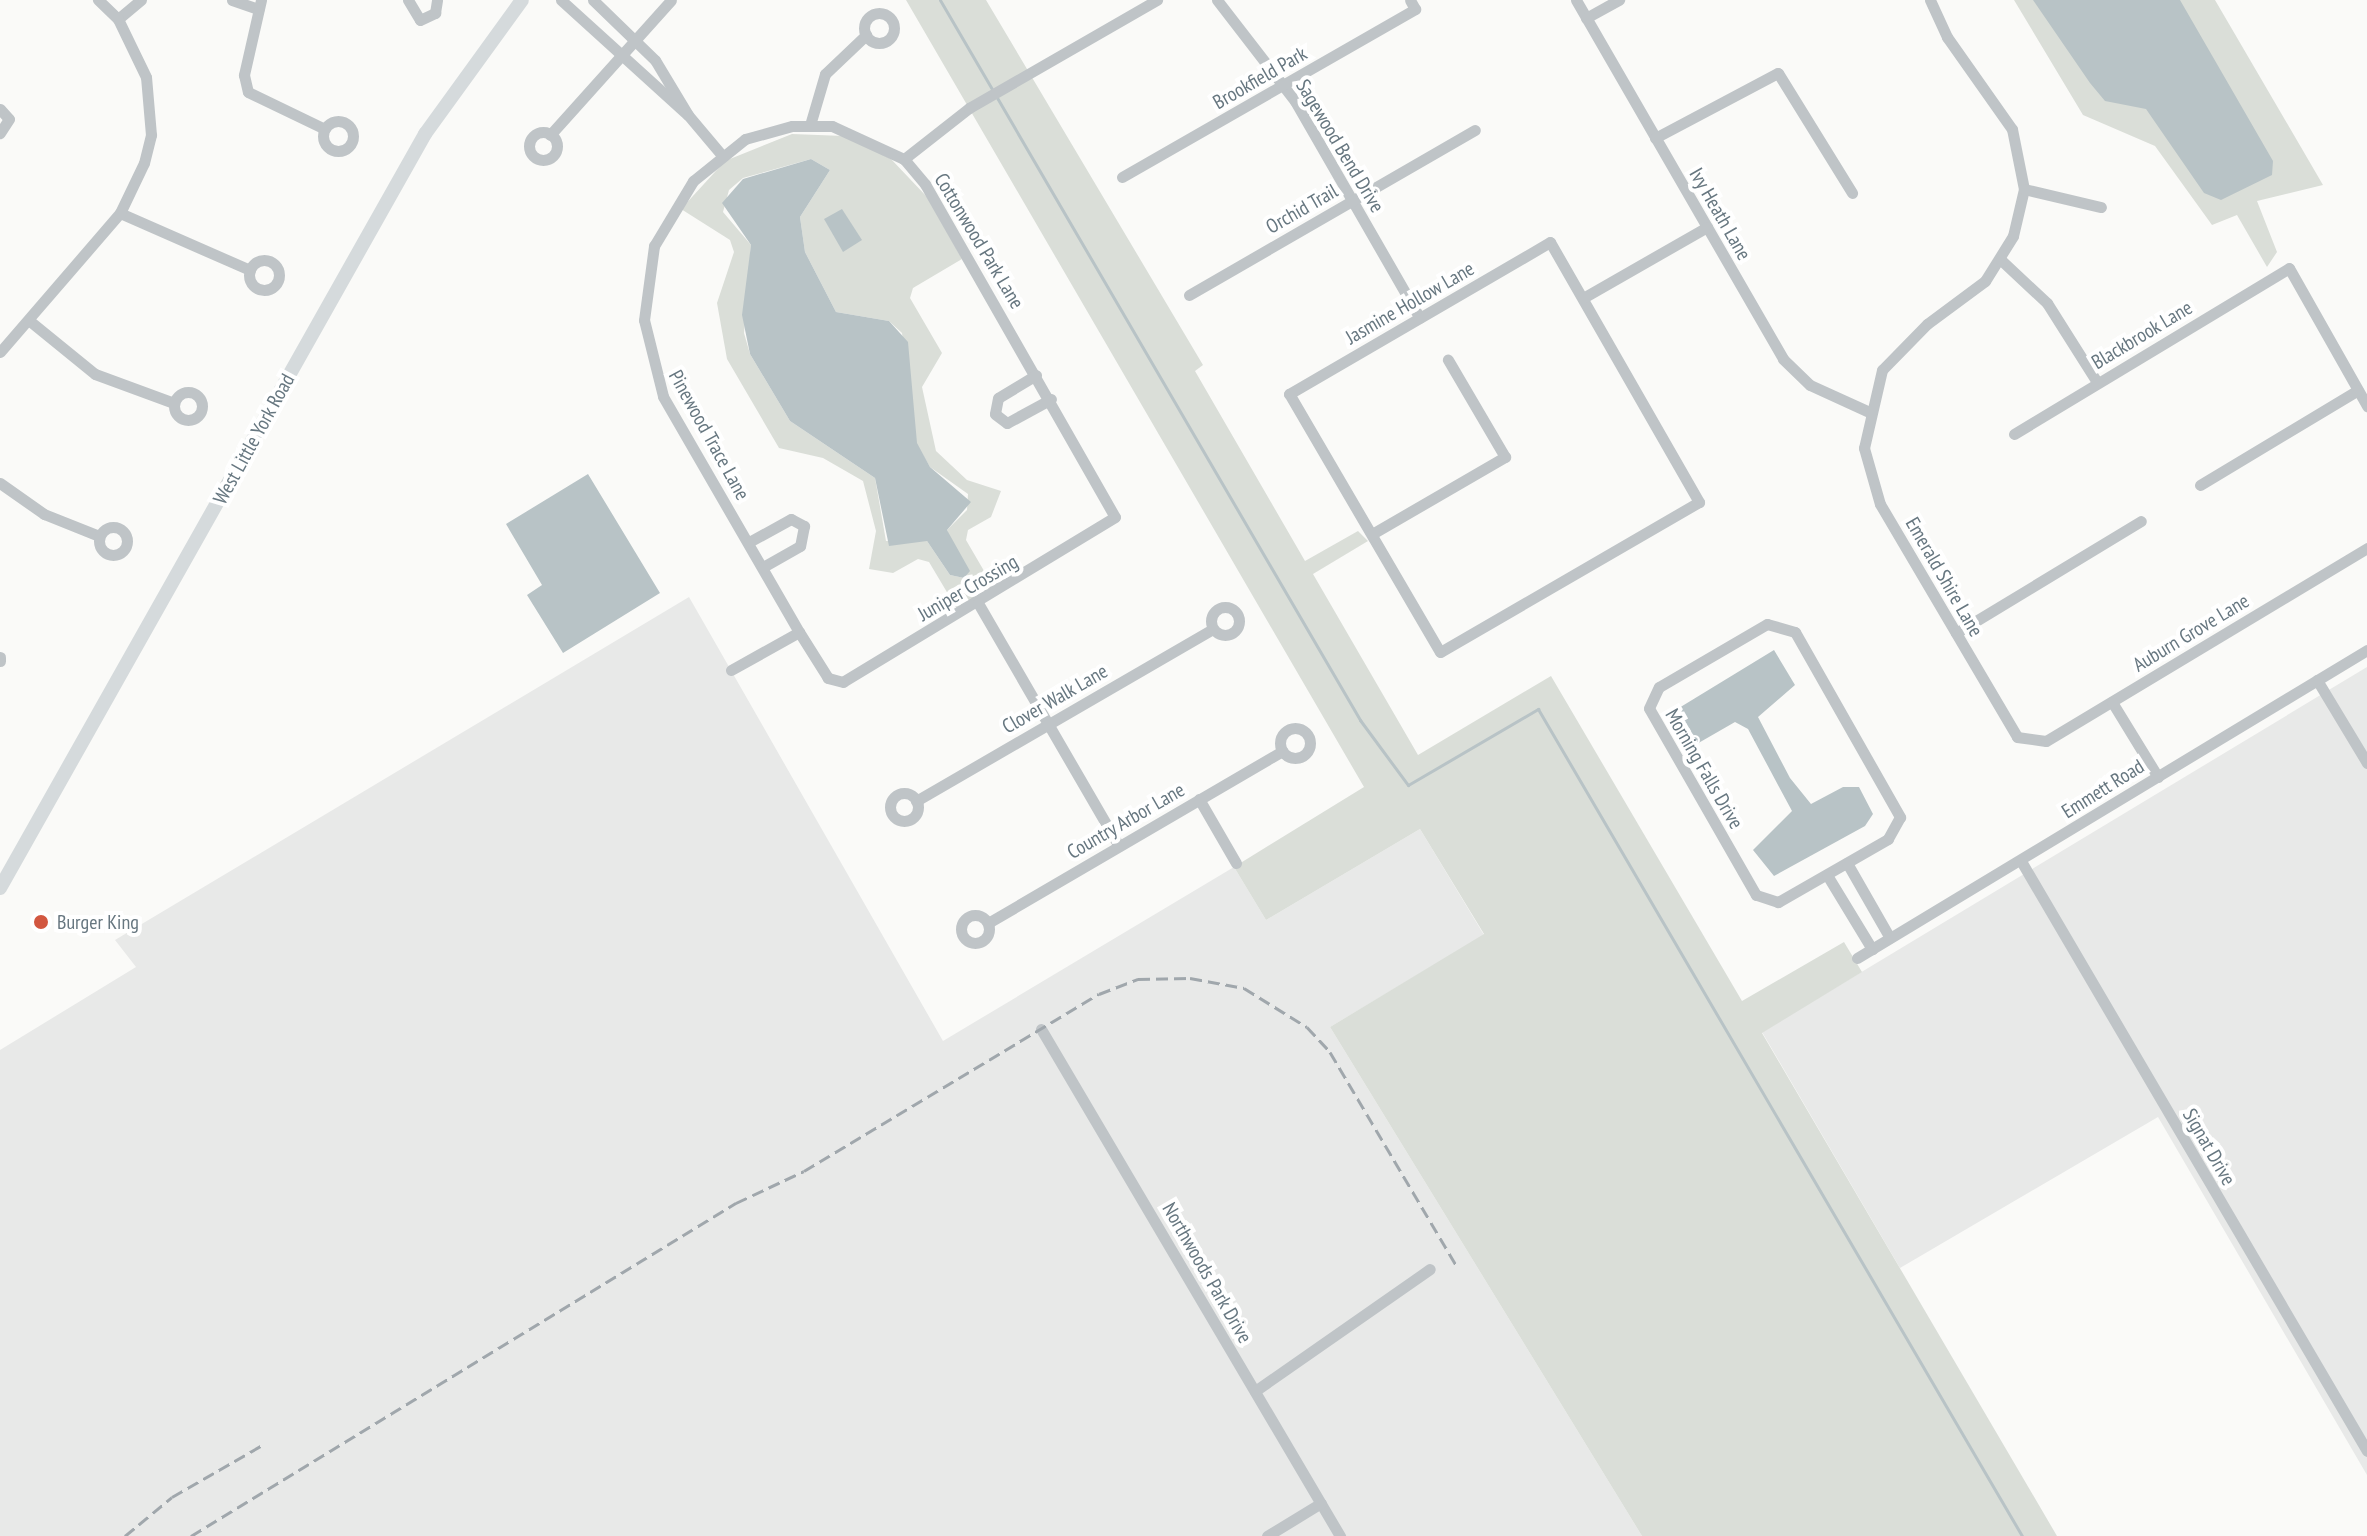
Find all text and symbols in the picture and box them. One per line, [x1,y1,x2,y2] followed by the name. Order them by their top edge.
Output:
[1209,42,1311,114] street label: Brookfield Park
[1291,75,1389,217] street label: Sagewood Bend Drive
[1684,163,1756,265] street label: Ivy Heath Lane
[929,169,1029,313] street label: Cottonwood Park Lane
[1262,179,1342,239] street label: Orchid Trail
[1341,256,1479,350] street label: Jasmine Hollow Lane
[2087,295,2197,375] street label: Blackbrook Lane
[663,366,755,504] street label: Pinewood Trace Lane
[208,369,300,509] street label: West Little York Road
[1900,513,1988,641] street label: Emerald Shire Lane
[914,550,1022,626] street label: Juniper Crossing
[2129,589,2253,677] street label: Auburn Grove Lane
[998,659,1112,739] street label: Clover Walk Lane
[1660,705,1748,833] street label: Morning Falls Drive
[2058,754,2148,824] street label: Emmett Road
[1063,777,1189,865] street label: Country Arbor Lane
[57,910,139,934] place label: Burger King
[32,913,50,931] marker: Burger King
[2178,1104,2240,1190] street label: Signat Drive
[1157,1198,1257,1348] street label: Northwoods Park Drive

